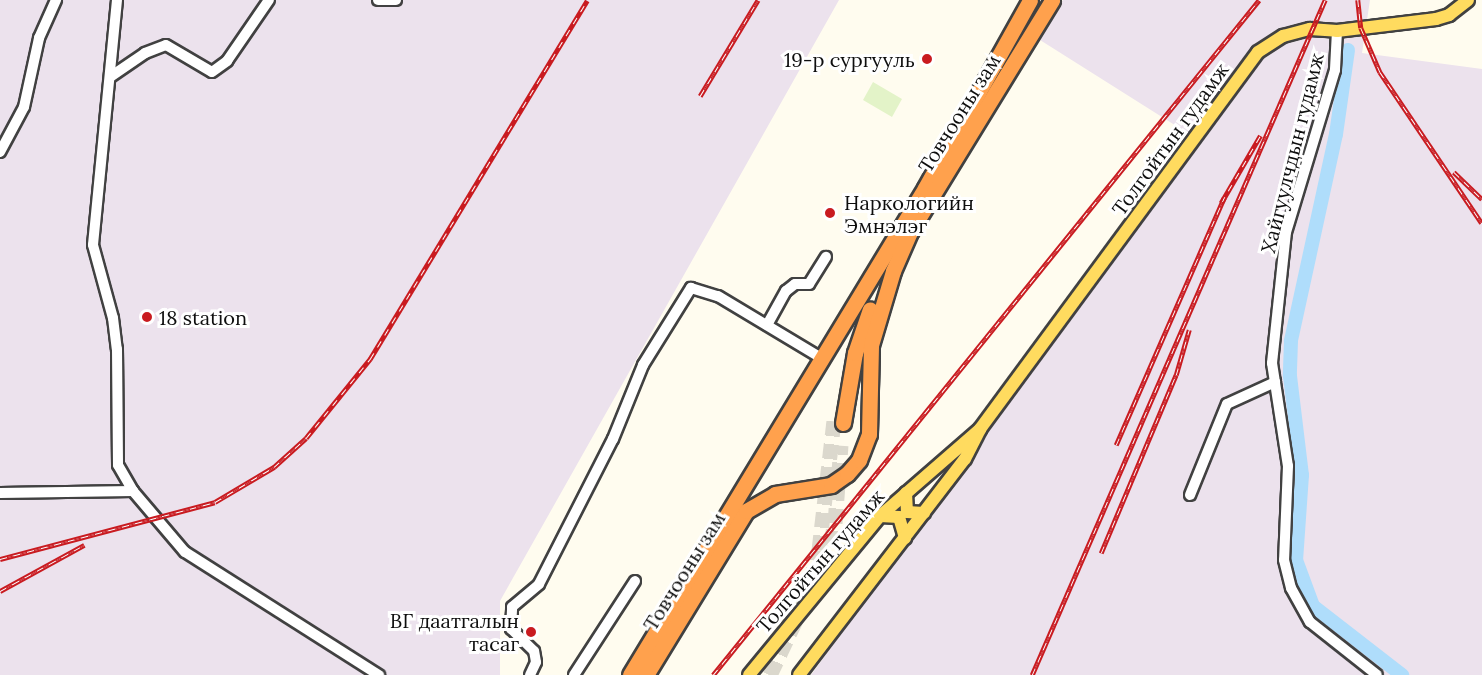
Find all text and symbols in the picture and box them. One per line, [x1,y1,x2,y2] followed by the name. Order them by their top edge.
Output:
[784,47,915,71] place label: 19-р сургууль
[913,49,1005,177] street label: Товчооны зам
[1256,51,1328,255] street label: Хайгуулчдын гудамж
[920,52,934,66] marker: 19-р сургууль
[1107,58,1233,220] street label: Толгойтын гудамж
[844,190,974,237] place label: Наркологийн Эмнэлэг
[821,204,839,222] marker: Наркологийн Эмнэлэг
[159,305,247,329] place label: 18 station
[140,310,154,324] marker: 18 station
[751,484,889,638] street label: Толгойтын гудамж
[638,507,730,635] street label: Товчооны зам
[390,608,519,655] place label: ВГ даатгалын тасаг
[524,625,538,639] marker: ВГ даатгалын тасаг

